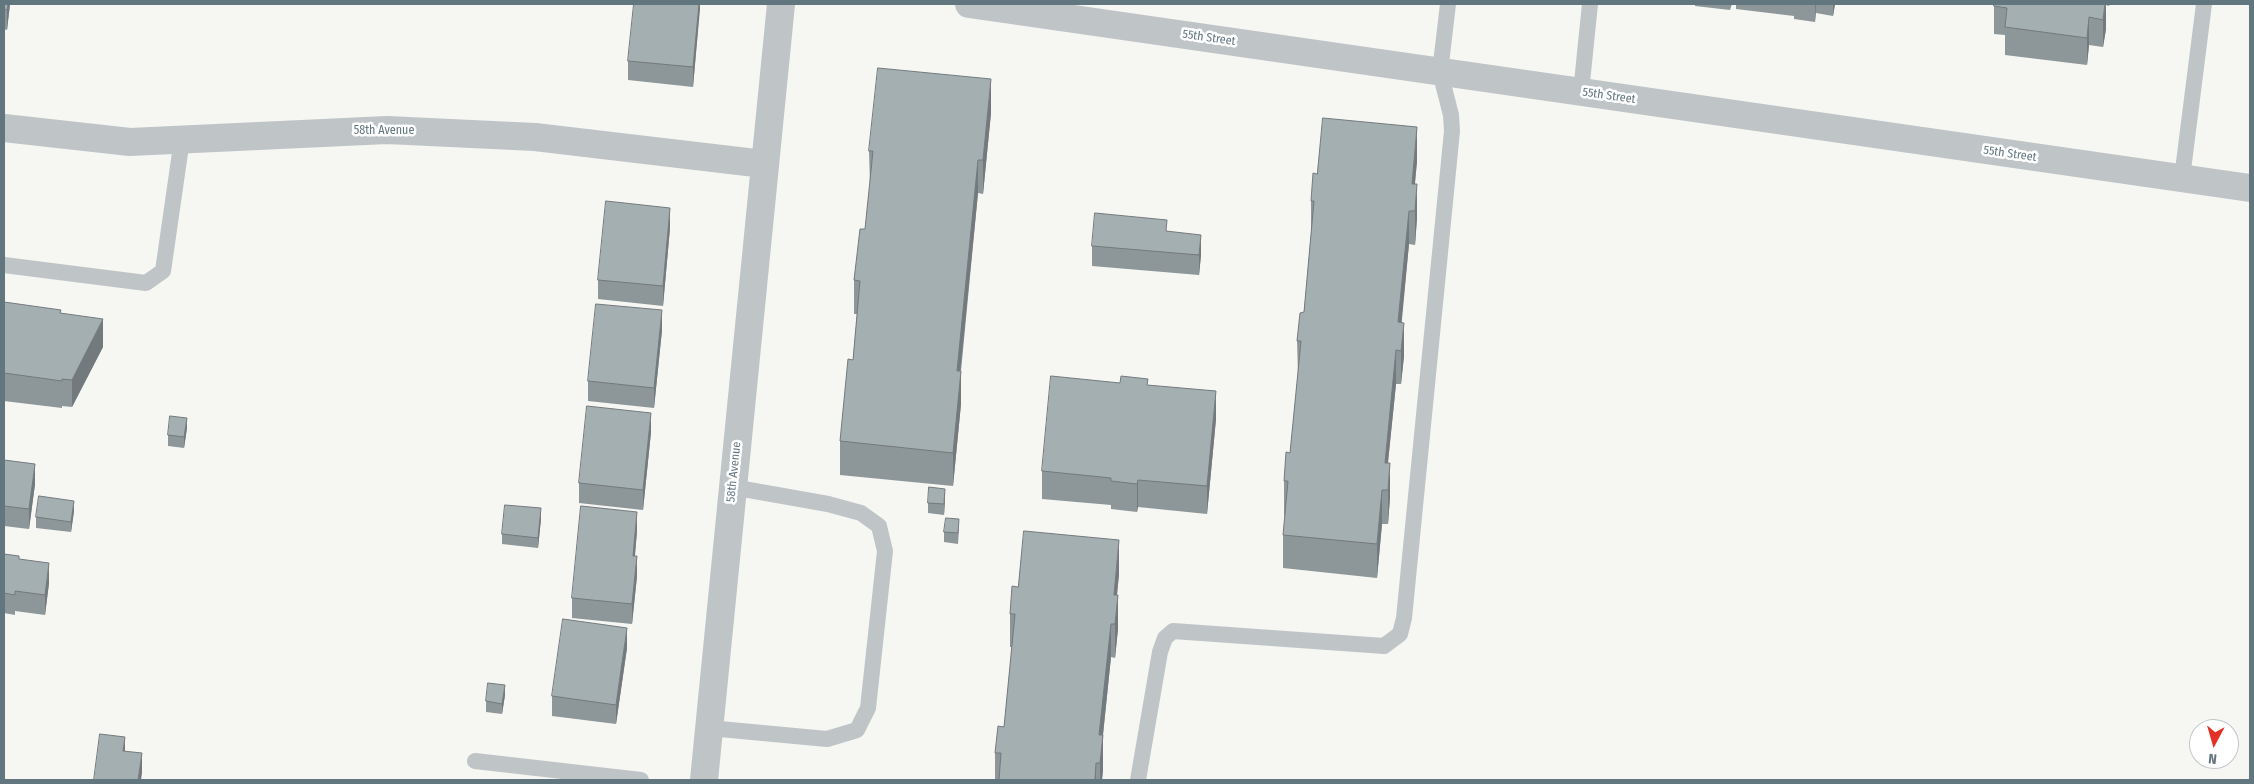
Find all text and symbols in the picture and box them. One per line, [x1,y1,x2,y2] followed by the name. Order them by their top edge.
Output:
[1182,27,1236,49] street label: 55th Street
[1582,85,1636,107] street label: 55th Street
[354,124,414,138] street label: 58th Avenue
[1983,143,2037,165] street label: 55th Street
[724,441,744,503] street label: 58th Avenue
[2189,719,2239,769] north arrow
[2207,750,2218,767] text: N

